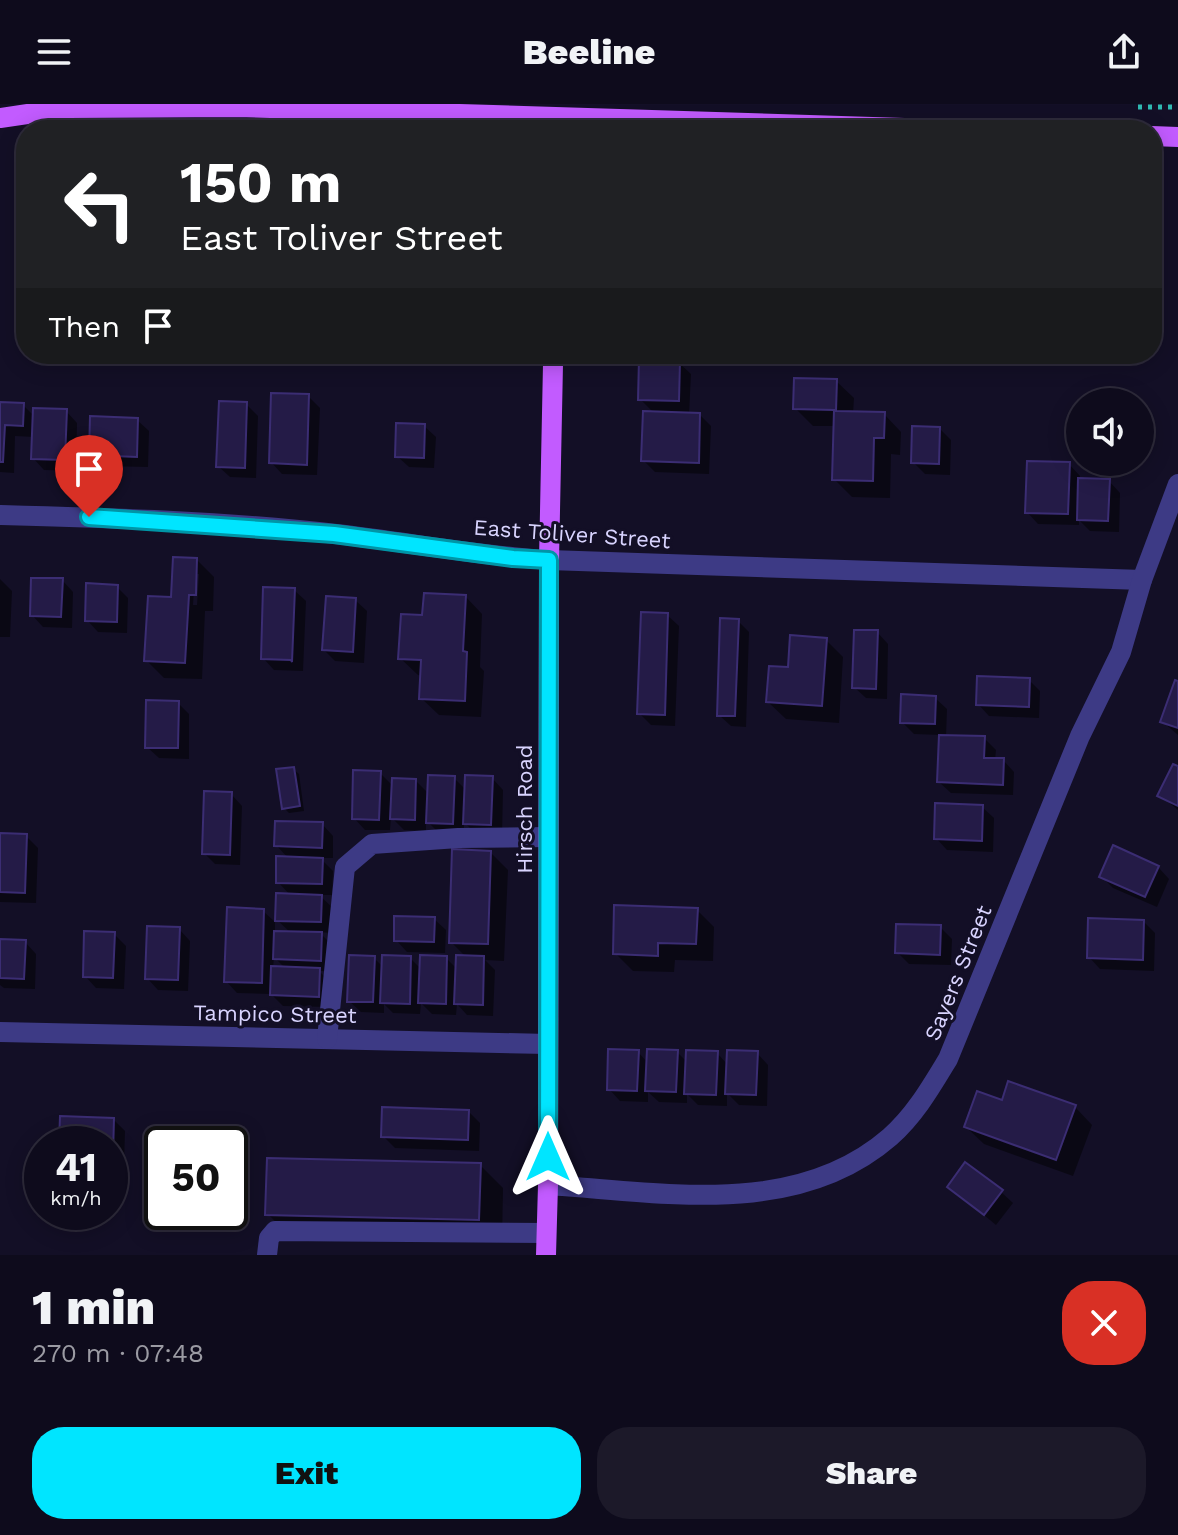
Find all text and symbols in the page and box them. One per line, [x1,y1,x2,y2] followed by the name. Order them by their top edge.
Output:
[32,30,76,74] icon: menu
[1102,30,1146,74] icon: share
[523,31,655,73] text: Beeline
[180,150,342,216] text: 150 m
[48,152,152,256] icon: left
[180,217,503,259] text: East Toliver Street
[136,304,180,348] icon: arrive
[48,309,120,344] text: Then
[1066,388,1154,476] map controls
[1066,388,1154,476] button: sound
[55,435,123,517] pin
[67,447,111,491] icon: arrive
[473,515,671,553] street label: East Toliver Street
[512,744,537,874] street label: Hirsch Road
[920,902,996,1044] street label: Sayers Street
[193,1000,357,1028] street label: Tampico Street
[506,1115,590,1199] position arrow
[144,1126,248,1230] speed limit sign: 50
[55,1144,97,1191] text: 41
[50,1186,102,1210] text: km/h
[32,1279,155,1336] text: 1 min
[1062,1281,1146,1365] button: close
[32,1338,204,1368] text: 270 m · 07:48
[32,1427,581,1519] button: Exit
[597,1427,1146,1519] button: Share

